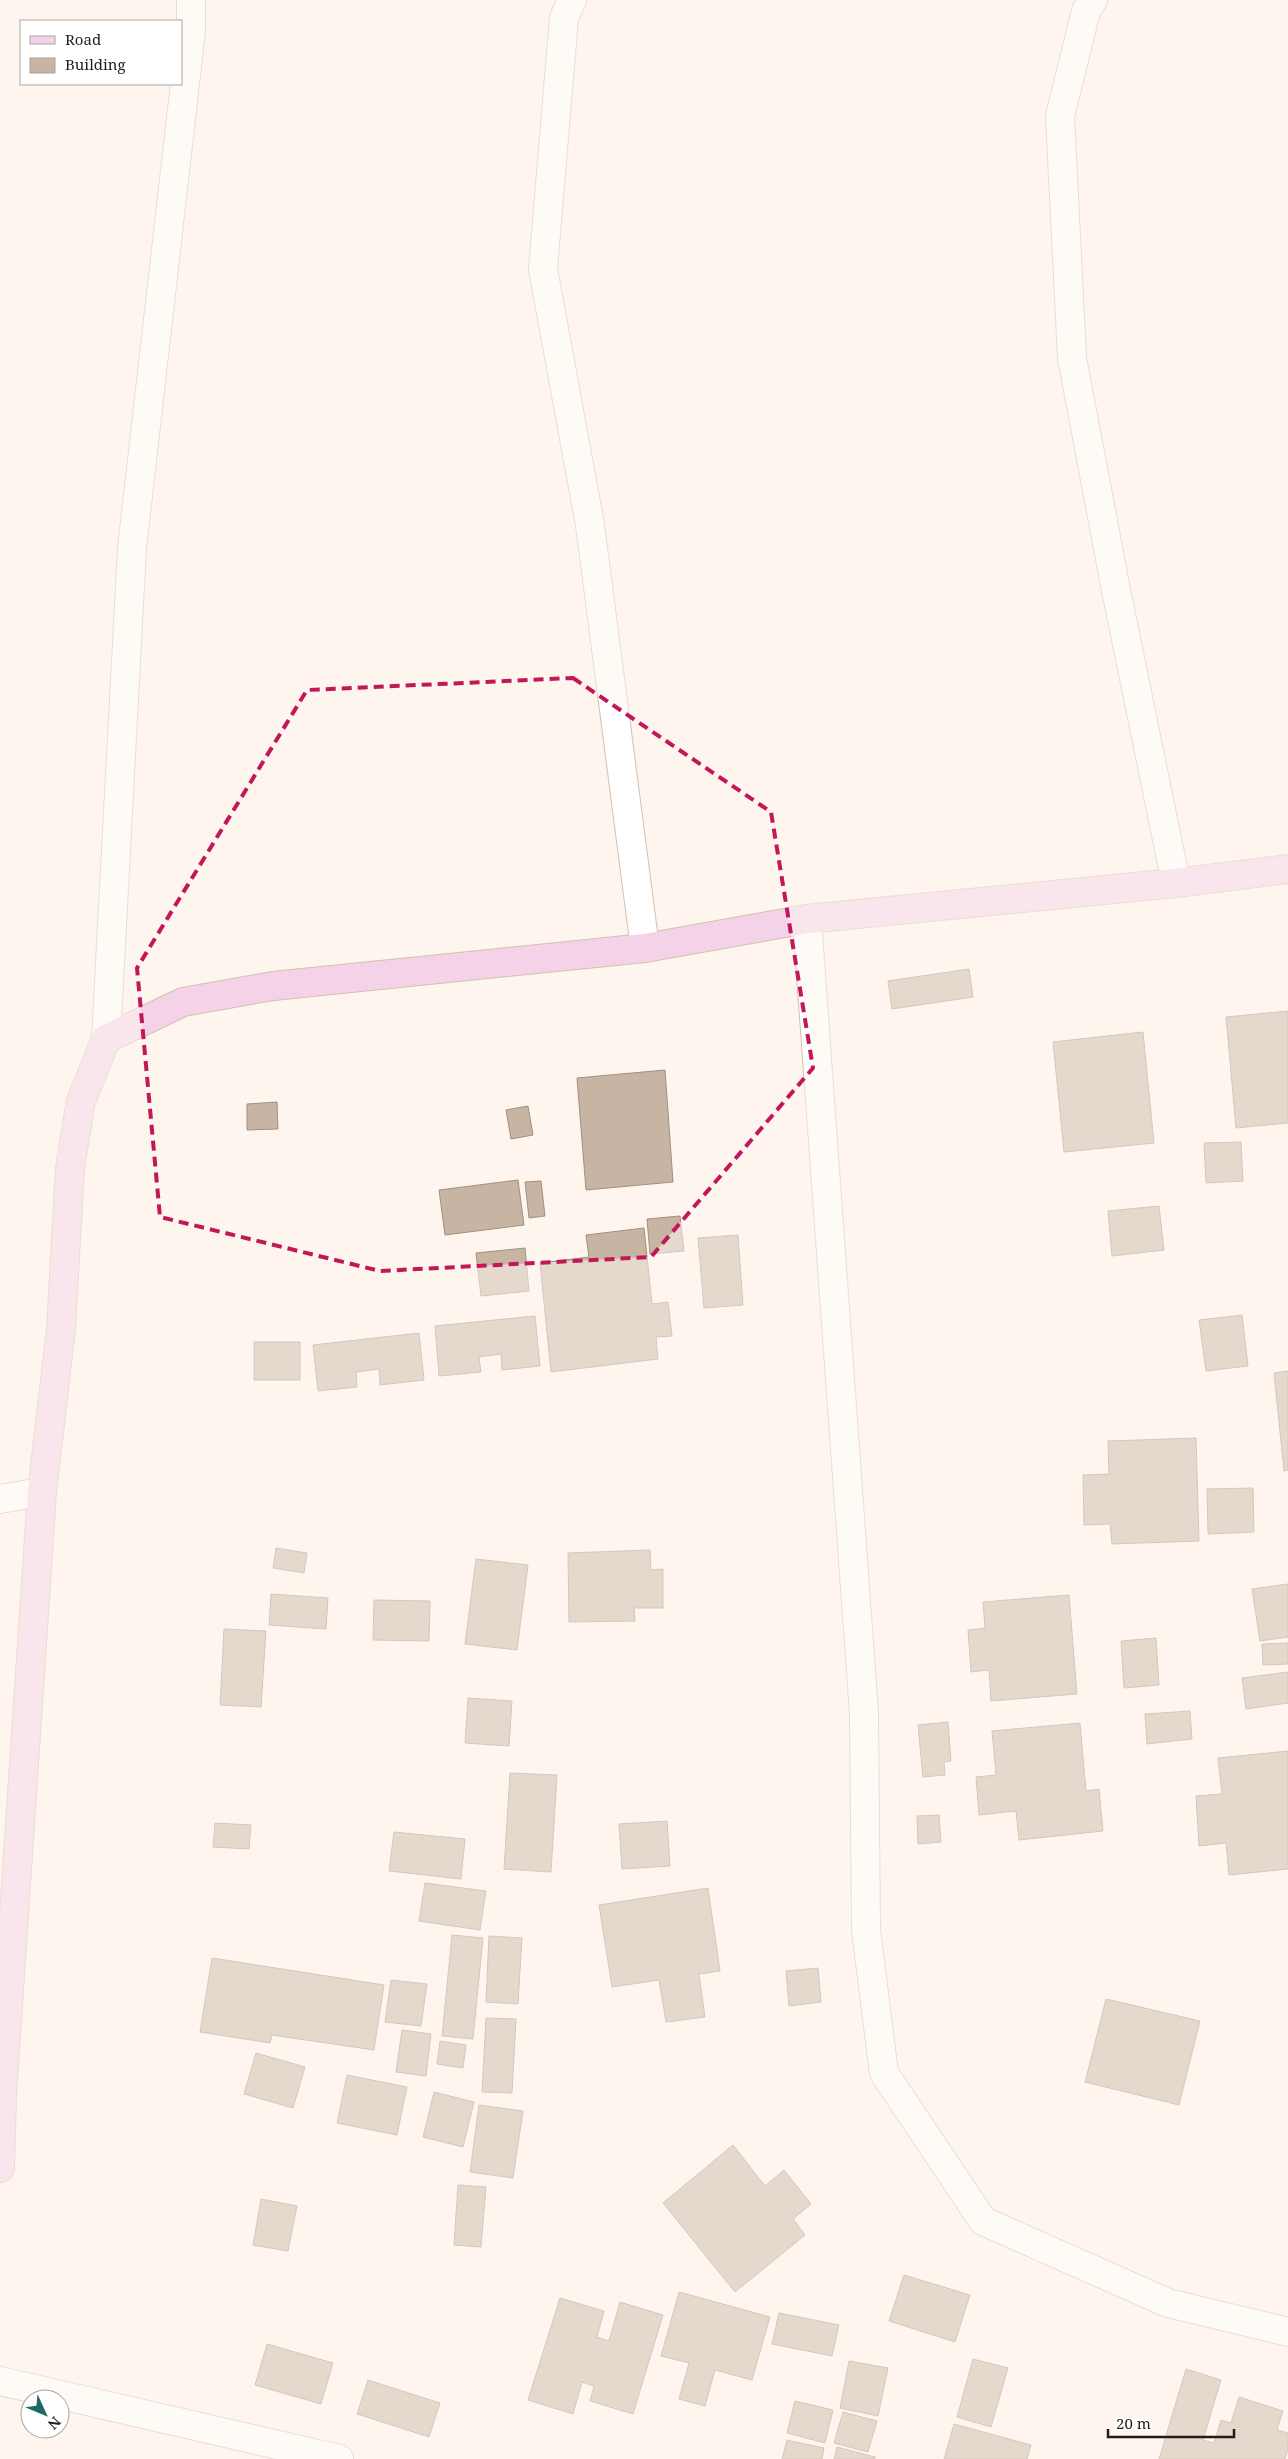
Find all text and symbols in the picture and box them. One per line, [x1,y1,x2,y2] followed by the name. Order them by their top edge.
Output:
[20,20,182,85] legend
[65,29,101,49] text: Road
[65,54,126,74] text: Building
[20,2389,70,2439] north arrow
[1108,2406,1234,2438] scale bar
[44,2413,65,2434] text: N
[1116,2413,1151,2433] text: 20 m

